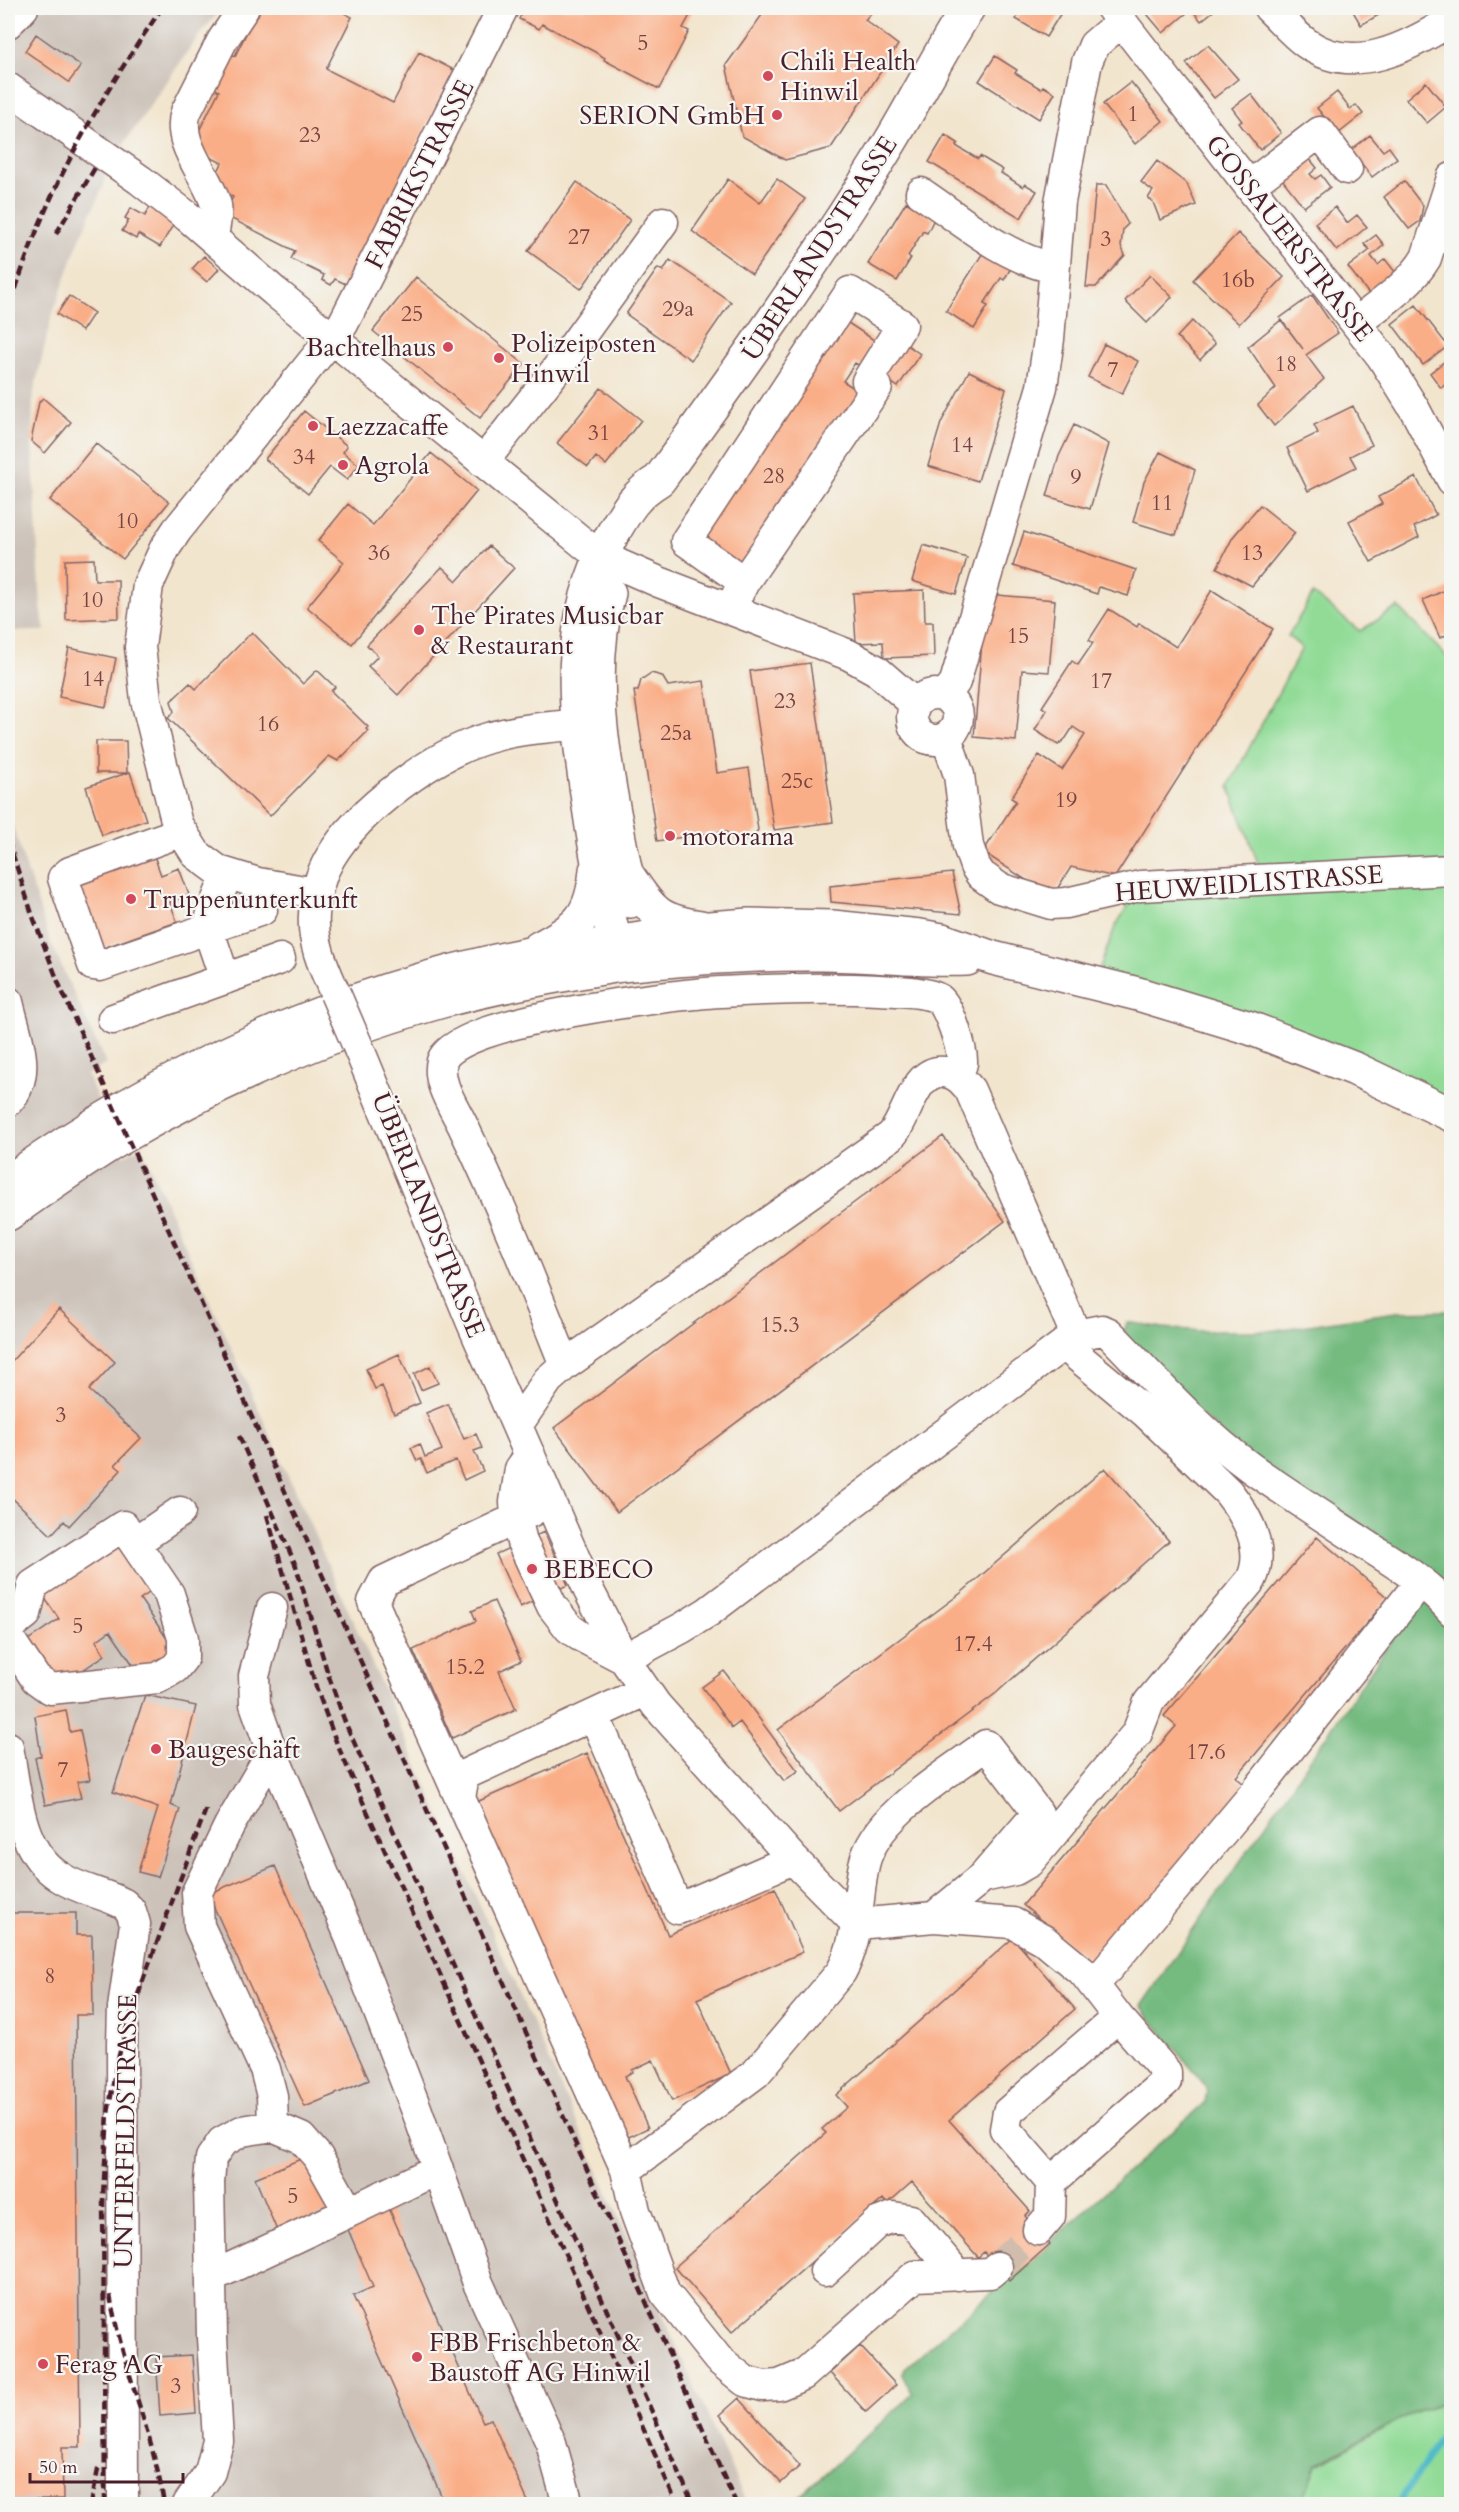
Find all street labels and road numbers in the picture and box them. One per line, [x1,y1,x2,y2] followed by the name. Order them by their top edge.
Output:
[357,74,482,275] street label: FABRIKSTRASSE
[1198,128,1381,349] street label: GOSSAUERSTRASSE
[734,129,905,367] street label: ÜBERLANDSTRASSE
[1114,857,1384,910] street label: HEUWEIDLISTRASSE
[363,1088,494,1343] street label: ÜBERLANDSTRASSE
[106,1993,145,2269] street label: UNTERFELDSTRASSE

